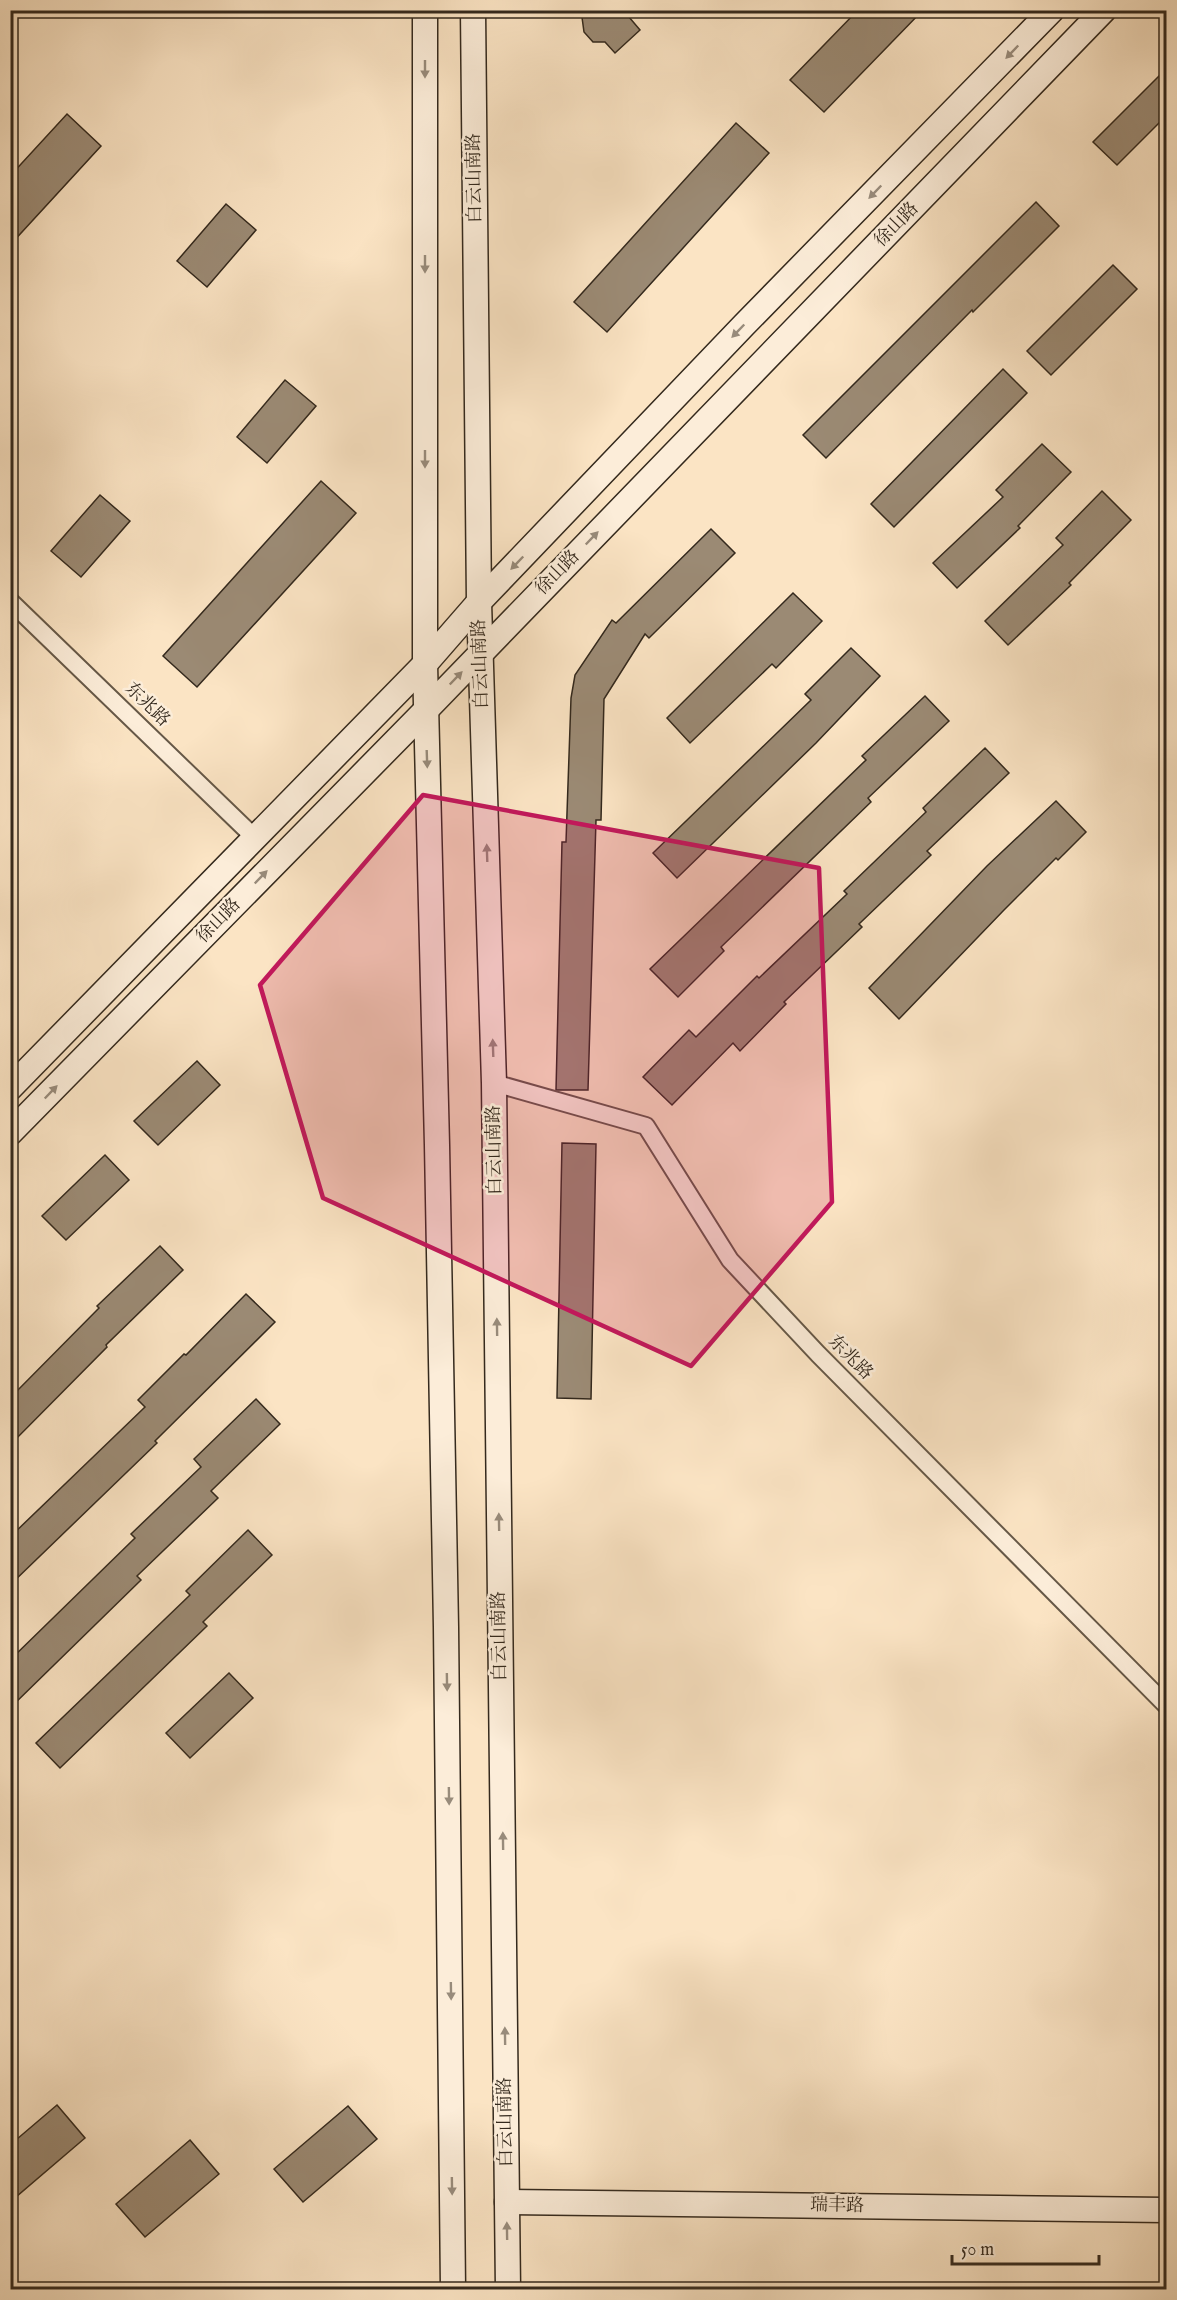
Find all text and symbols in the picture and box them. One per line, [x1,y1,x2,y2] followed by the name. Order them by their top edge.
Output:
[1005,45,1019,59] one-way arrow
[420,59,430,78] one-way arrow
[463,133,487,223] street label: 白云山南路
[868,184,882,199] one-way arrow
[870,198,924,252] street label: 徐山路
[420,254,430,273] one-way arrow
[732,323,746,337] one-way arrow
[420,449,430,468] one-way arrow
[585,532,599,546] one-way arrow
[531,546,585,600] street label: 徐山路
[511,555,524,570] one-way arrow
[468,619,494,709] street label: 白云山南路
[449,671,463,685] one-way arrow
[120,678,174,732] street label: 东兆路
[422,749,432,768] one-way arrow
[482,843,492,862] one-way arrow
[254,871,268,885] one-way arrow
[192,894,246,948] street label: 徐山路
[488,1038,498,1057] one-way arrow
[44,1085,58,1099] one-way arrow
[483,1105,507,1195] street label: 白云山南路
[492,1317,502,1336] one-way arrow
[823,1331,877,1385] street label: 东兆路
[494,1512,504,1531] one-way arrow
[488,1591,512,1681] street label: 白云山南路
[443,1673,452,1692] one-way arrow
[444,1787,454,1806] one-way arrow
[498,1832,508,1851] one-way arrow
[446,1982,456,2001] one-way arrow
[500,2027,510,2046] one-way arrow
[494,2077,518,2167] street label: 白云山南路
[448,2177,457,2196] one-way arrow
[810,2194,864,2218] street label: 瑞丰路
[502,2222,512,2241] one-way arrow
[952,2228,1099,2266] scale bar
[961,2239,994,2262] text: 50 m

